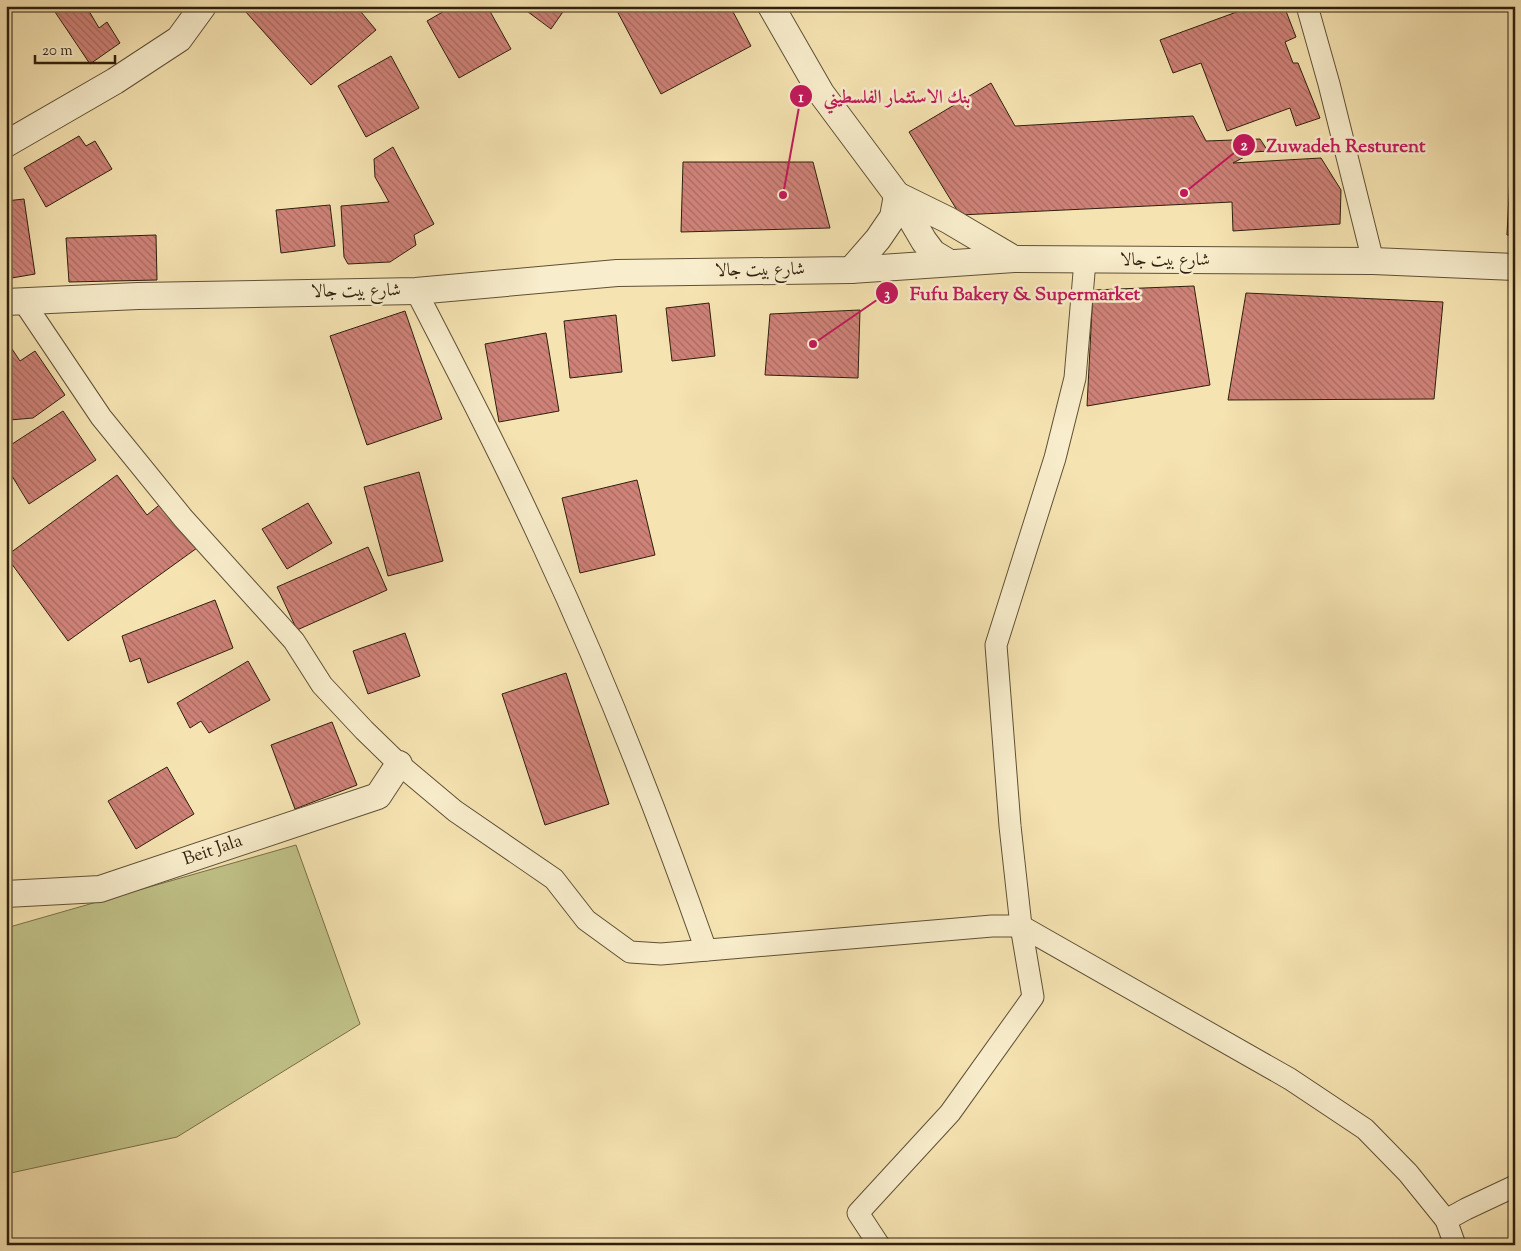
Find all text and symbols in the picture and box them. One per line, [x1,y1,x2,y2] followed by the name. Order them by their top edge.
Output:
[35,32,115,64] scale bar
[42,41,73,62] text: 20 m
[788,79,980,113] callout: بنك الاستثمار الفلسطيني
[824,85,970,114] text: بنك الاستثمار الفلسطيني
[798,88,804,109] text: 1
[1231,128,1435,162] callout: Zuwadeh Resturent
[1266,134,1426,161] text: Zuwadeh Resturent
[1240,136,1248,157] text: 2
[1120,248,1210,274] street label: شارع بيت جالا
[715,257,805,285] street label: شارع بيت جالا
[875,276,1150,310] callout: Fufu Bakery & Supermarket
[311,278,401,306] street label: شارع بيت جالا
[910,282,1141,309] text: Fufu Bakery & Supermarket
[884,285,890,306] text: 3
[180,829,246,873] street label: Beit Jala

